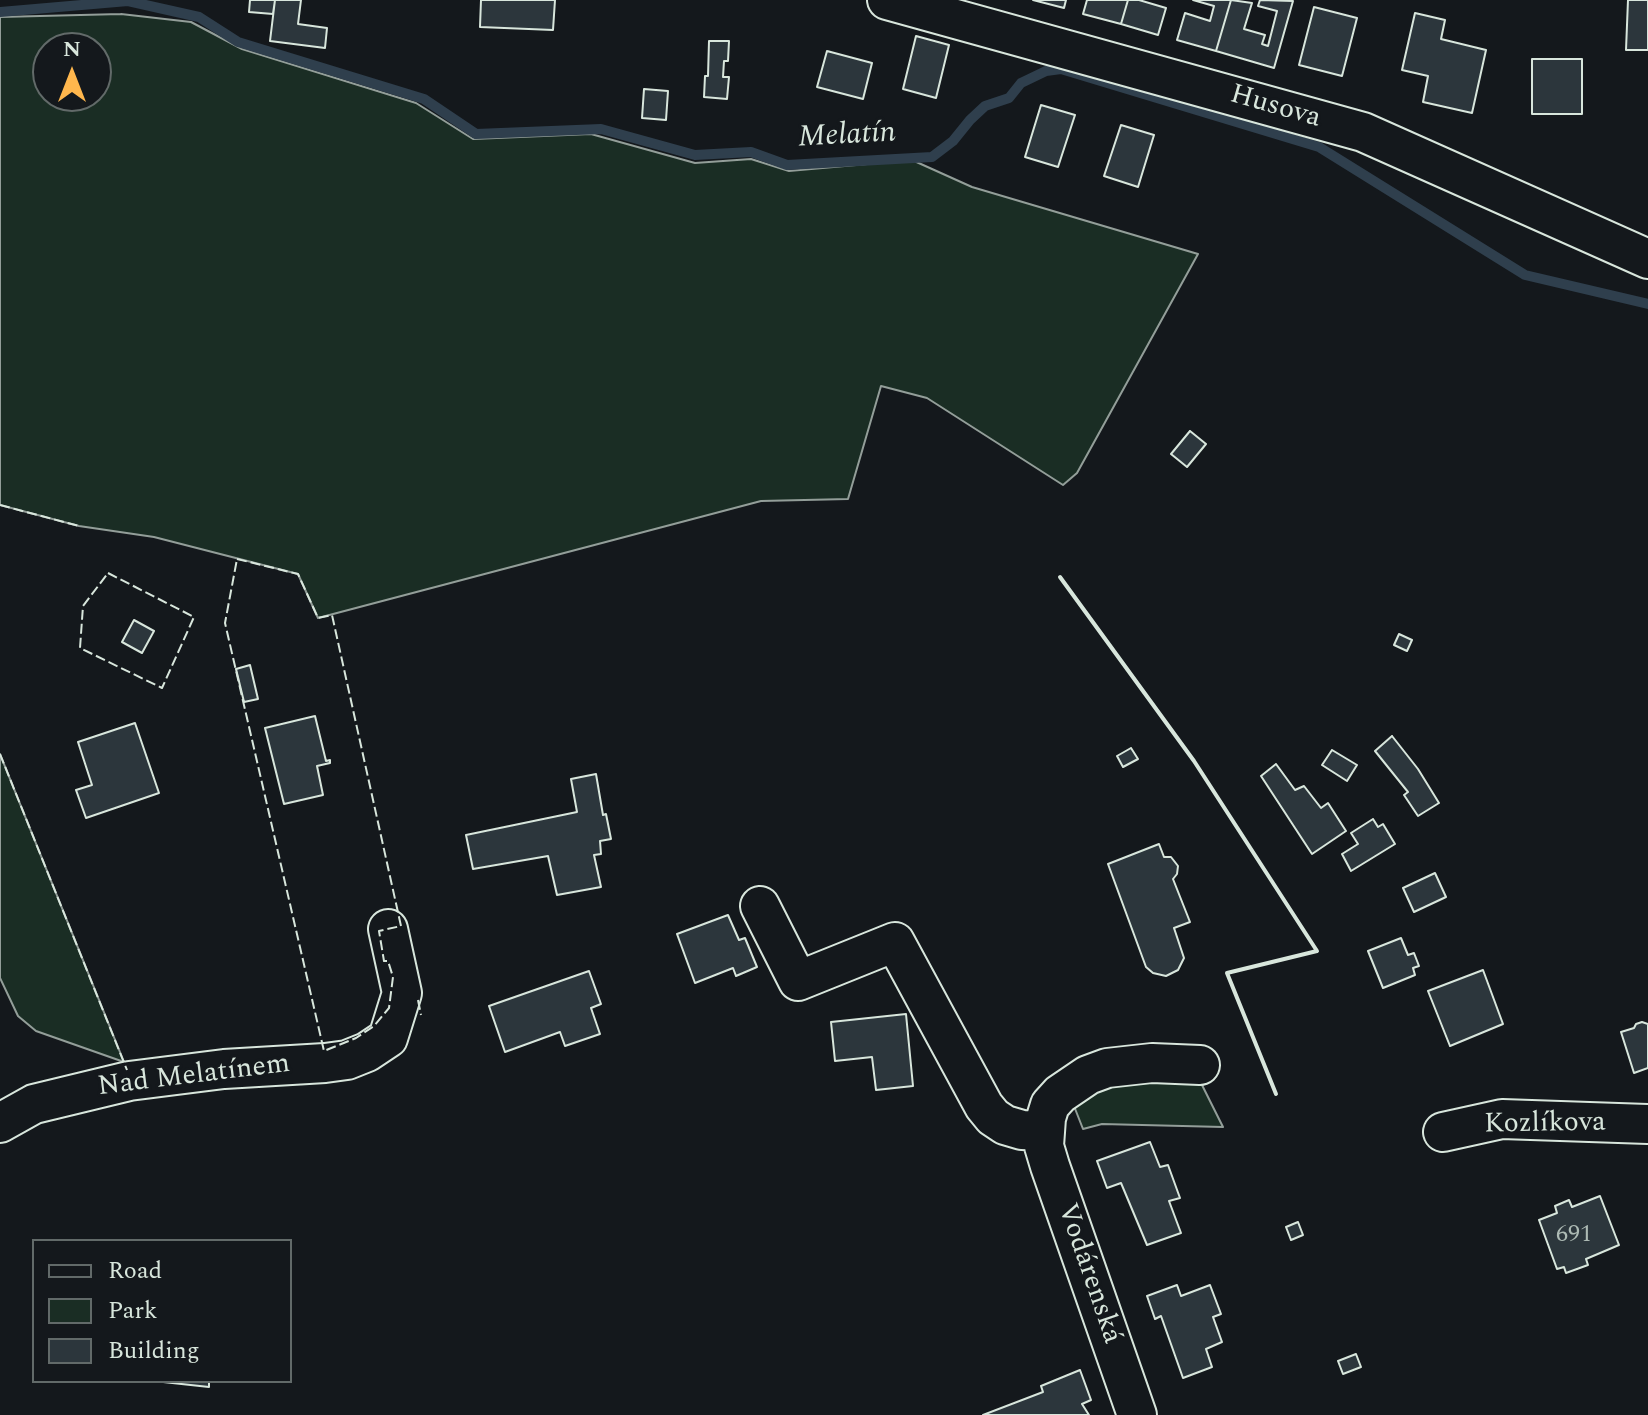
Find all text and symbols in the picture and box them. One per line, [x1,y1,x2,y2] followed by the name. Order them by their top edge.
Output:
[32,32,112,112] north arrow
[63,33,81,66] text: N
[1226,79,1324,137] street label: Husova
[797,116,897,158] water label: Melatín
[96,1049,292,1105] street label: Nad Melatínem
[1484,1107,1606,1143] street label: Kozlíkova
[1048,1200,1128,1348] street label: Vodárenská
[1556,1222,1592,1250] house number: 691
[32,1239,292,1383] legend
[108,1253,162,1289] text: Road
[108,1293,158,1329] text: Park
[108,1333,200,1369] text: Building

